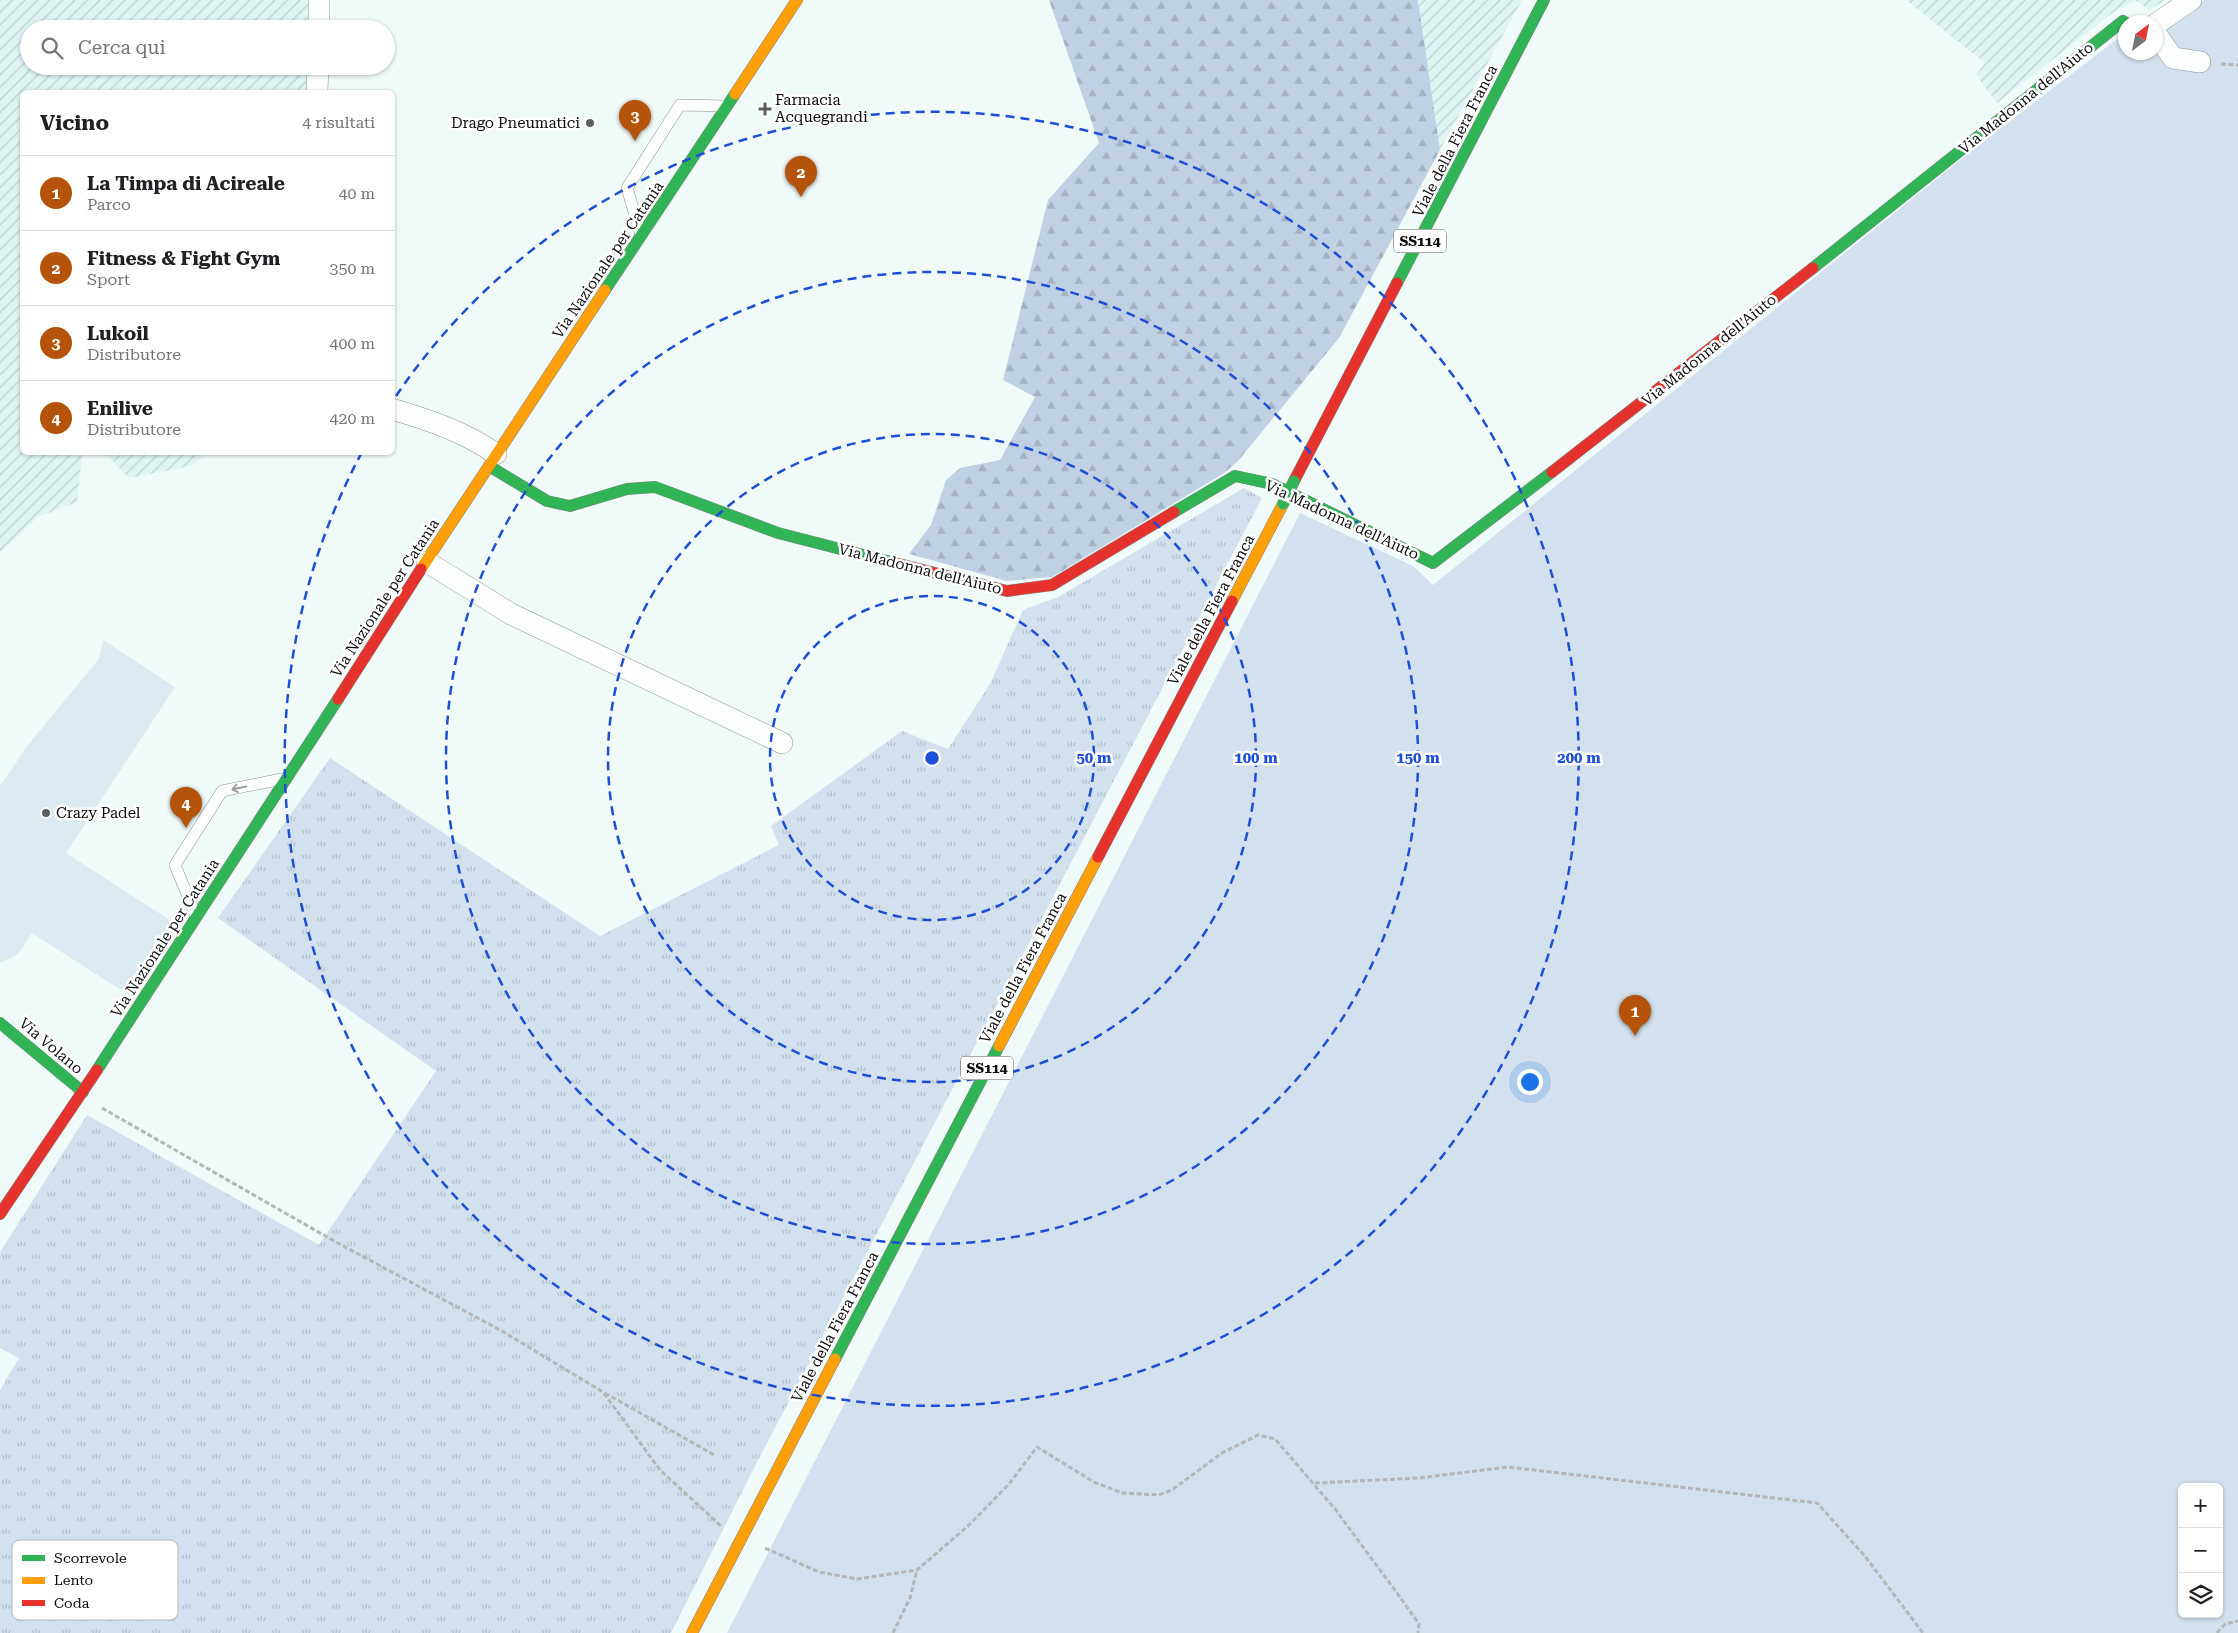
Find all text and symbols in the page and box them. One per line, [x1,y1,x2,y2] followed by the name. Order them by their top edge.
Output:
[2118,15,2163,60] north arrow
[20,20,395,75] search box
[38,34,66,62] icon: search
[78,36,166,59] text: Cerca qui
[1955,38,2097,158] street label: Via Madonna dell'Aiuto
[1409,62,1501,220] street label: Viale della Fiera Franca
[775,91,868,126] place label: Farmacia Acquegrandi
[619,100,651,141] pin: 3
[759,103,771,115] marker: Farmacia Acquegrandi
[40,111,109,135] text: Vicino
[302,113,375,132] text: 4 risultati
[451,114,580,132] place label: Drago Pneumatici
[584,117,596,129] marker: Drago Pneumatici
[785,156,817,197] pin: 2
[87,172,285,195] text: La Timpa di Acireale
[549,178,667,342] street label: Via Nazionale per Catania
[52,184,60,203] text: 1
[338,184,375,203] text: 40 m
[87,195,131,214] text: Parco
[1394,230,1446,252] road number: SS114
[87,247,280,270] text: Fitness & Fight Gym
[52,259,60,278] text: 2
[329,259,375,278] text: 350 m
[87,270,130,289] text: Sport
[1638,290,1780,410] street label: Via Madonna dell'Aiuto
[87,322,149,345] text: Lukoil
[52,334,60,353] text: 3
[329,334,375,353] text: 400 m
[87,345,181,364] text: Distributore
[87,397,153,420] text: Enilive
[52,409,60,428] text: 4
[329,409,375,428] text: 420 m
[87,420,181,439] text: Distributore
[1262,476,1422,564] street label: Via Madonna dell'Aiuto
[327,515,443,681] street label: Via Nazionale per Catania
[1164,532,1258,688] street label: Viale della Fiera Franca
[836,540,1004,598] street label: Via Madonna dell'Aiuto
[923,749,941,767] centre of rings
[1076,749,1112,767] text: 50 m
[1234,749,1278,767] text: 100 m
[1396,749,1440,767] text: 150 m
[1557,749,1601,767] text: 200 m
[231,784,247,793] one-way arrow
[170,787,202,828] pin: 4
[56,804,141,822] place label: Crazy Padel
[40,807,52,819] marker: Crazy Padel
[107,855,223,1021] street label: Via Nazionale per Catania
[976,890,1070,1046] street label: Viale della Fiera Franca
[1619,995,1651,1036] pin: 1
[15,1014,87,1078] street label: Via Volano
[961,1056,1013,1080] road number: SS114
[1517,1069,1543,1095] your location
[788,1249,882,1405] street label: Viale della Fiera Franca
[2178,1483,2223,1618] map controls
[2178,1483,2223,1528] button: +
[2178,1528,2223,1573] button: −
[12,1540,178,1620] legend
[54,1550,127,1566] text: Scorrevole
[54,1572,93,1588] text: Lento
[2178,1573,2223,1618] button: layers
[54,1595,90,1611] text: Coda

